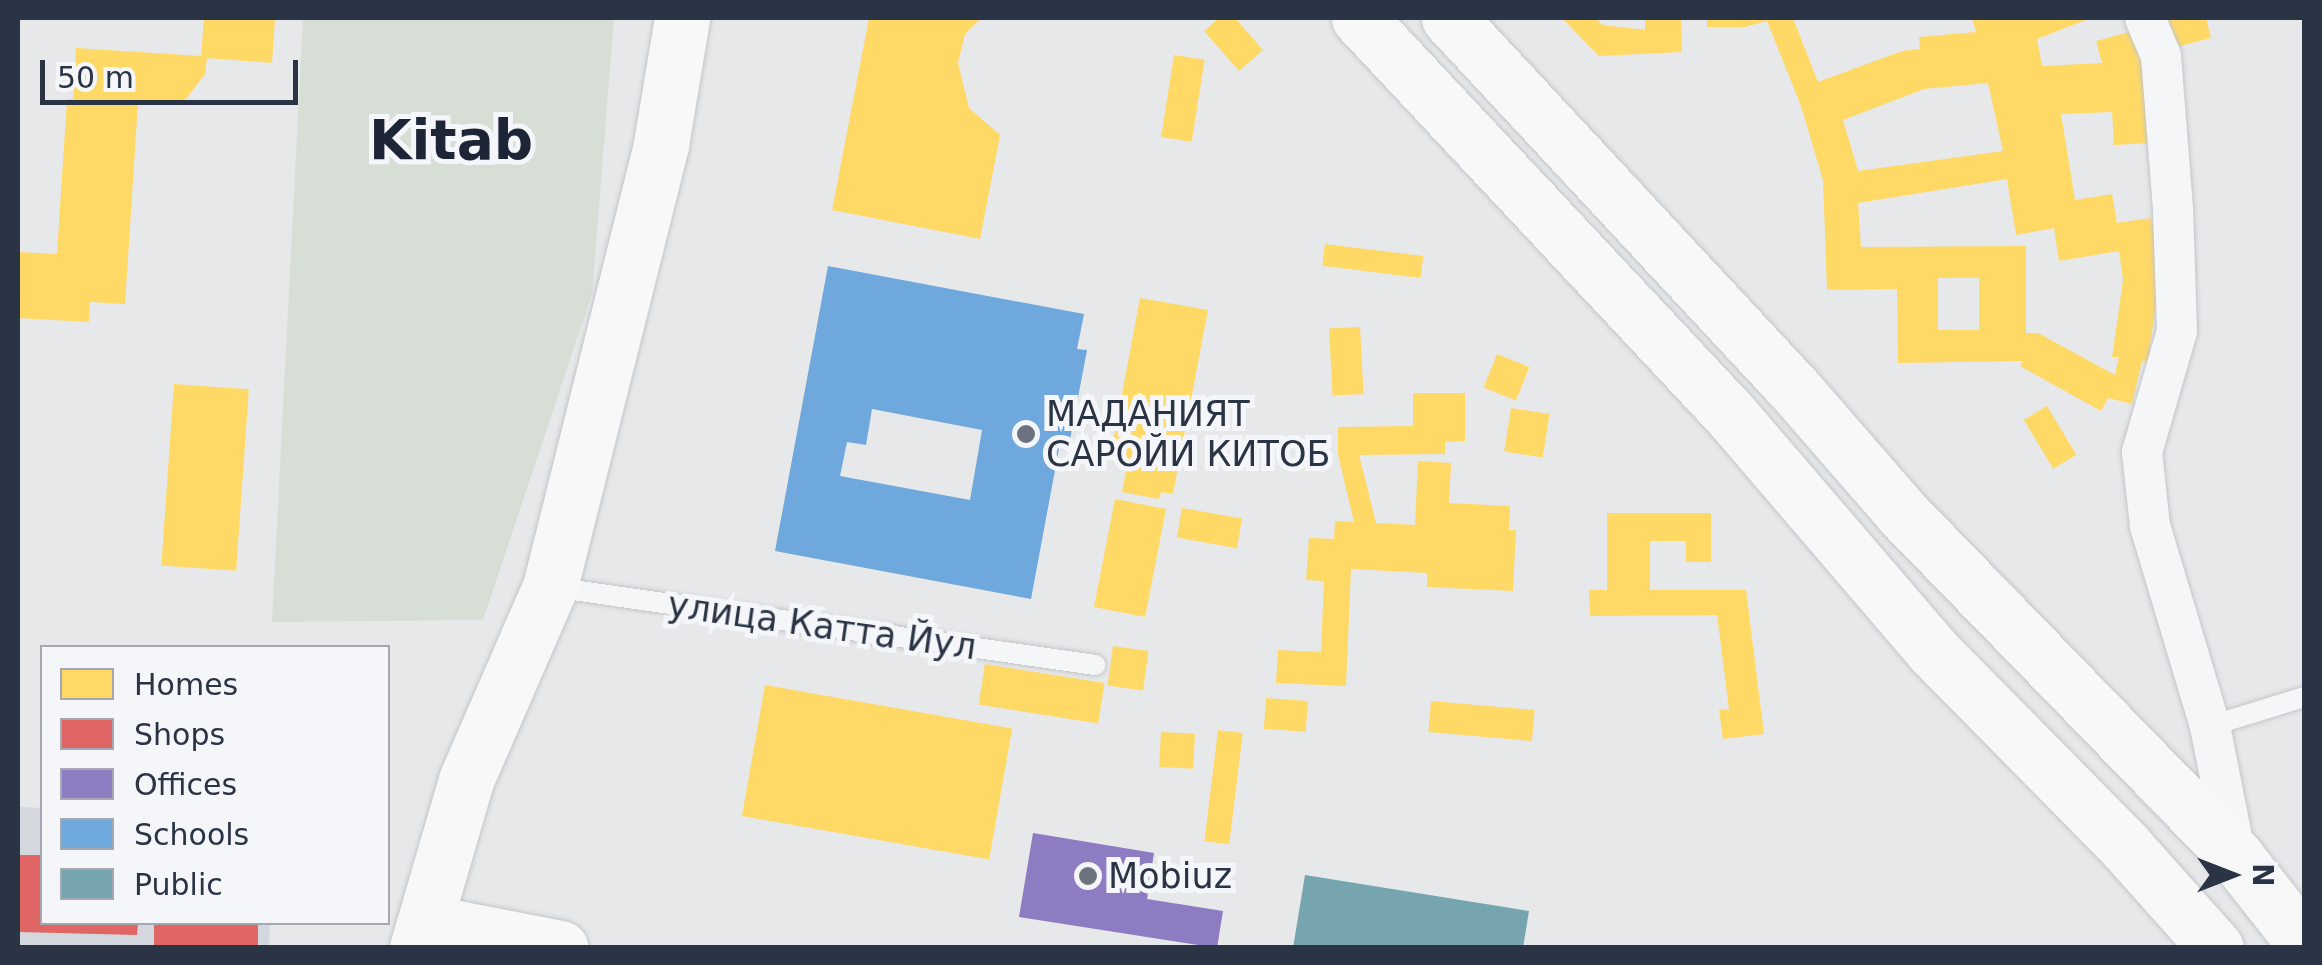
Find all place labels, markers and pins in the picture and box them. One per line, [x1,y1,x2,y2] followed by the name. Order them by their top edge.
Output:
[1046,393,1330,475] place label: МАДАНИЯТ САРОЙИ КИТОБ
[1015,423,1037,445] marker: МАДАНИЯТ САРОЙИ КИТОБ
[1108,855,1232,897] place label: Mobiuz
[1077,865,1099,887] marker: Mobiuz

